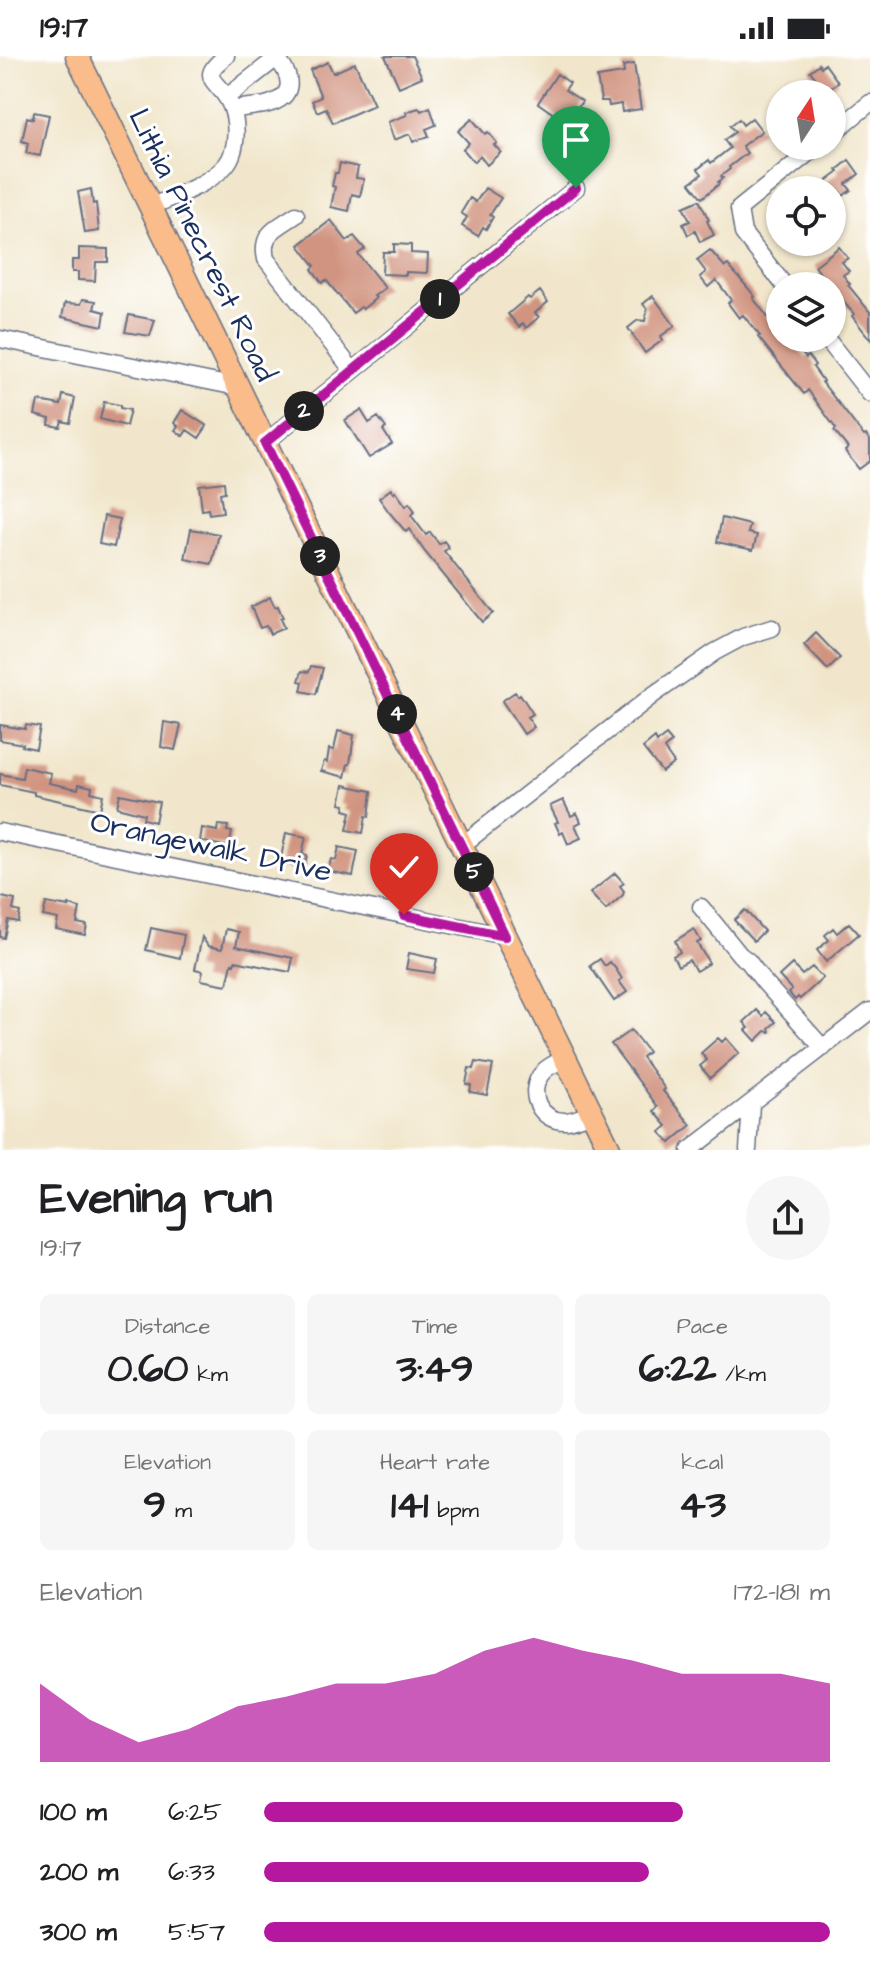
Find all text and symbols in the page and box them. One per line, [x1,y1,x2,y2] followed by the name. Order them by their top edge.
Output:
[40,7,88,49] text: 19:17
[766,80,846,160] north arrow
[766,80,846,352] map controls
[118,101,286,389] street label: Lithia Pinecrest Road
[542,106,610,188] pin
[554,118,598,162] icon: arrive
[766,176,846,256] button: locate
[766,272,846,352] button: layers
[420,279,460,319] pin: 1
[439,283,441,314] text: 1
[284,391,324,431] pin: 2
[298,395,310,426] text: 2
[300,536,340,576] pin: 3
[314,540,326,571] text: 3
[377,694,417,734] pin: 4
[390,698,404,729] text: 4
[86,801,335,894] street label: Orangewalk Drive
[370,833,438,915] pin
[382,845,426,889] icon: check
[454,852,494,892] pin: 5
[466,856,482,887] text: 5
[40,1169,272,1230] text: Evening run
[746,1176,830,1260] button: share
[40,1230,82,1266] text: 19:17
[125,1311,210,1342] text: Distance
[412,1311,458,1342] text: Time
[677,1311,728,1342] text: Pace
[107,1342,189,1397] text: 0.60
[396,1342,474,1397] text: 3:49
[639,1342,716,1397] text: 6:22
[189,1359,228,1390] text: km
[716,1359,766,1390] text: /km
[124,1447,211,1478] text: Elevation
[380,1447,490,1478] text: Heart rate
[681,1447,723,1478] text: kcal
[143,1478,166,1533] text: 9
[391,1478,428,1533] text: 141
[679,1478,726,1533] text: 43
[166,1495,192,1526] text: m
[428,1495,479,1526] text: bpm
[40,1574,142,1610] text: Elevation
[734,1574,830,1610] text: 172–181 m
[40,1794,107,1830] text: 100 m
[168,1794,222,1830] text: 6:25
[40,1854,118,1890] text: 200 m
[168,1854,215,1890] text: 6:33
[40,1914,117,1950] text: 300 m
[168,1914,225,1950] text: 5:57

